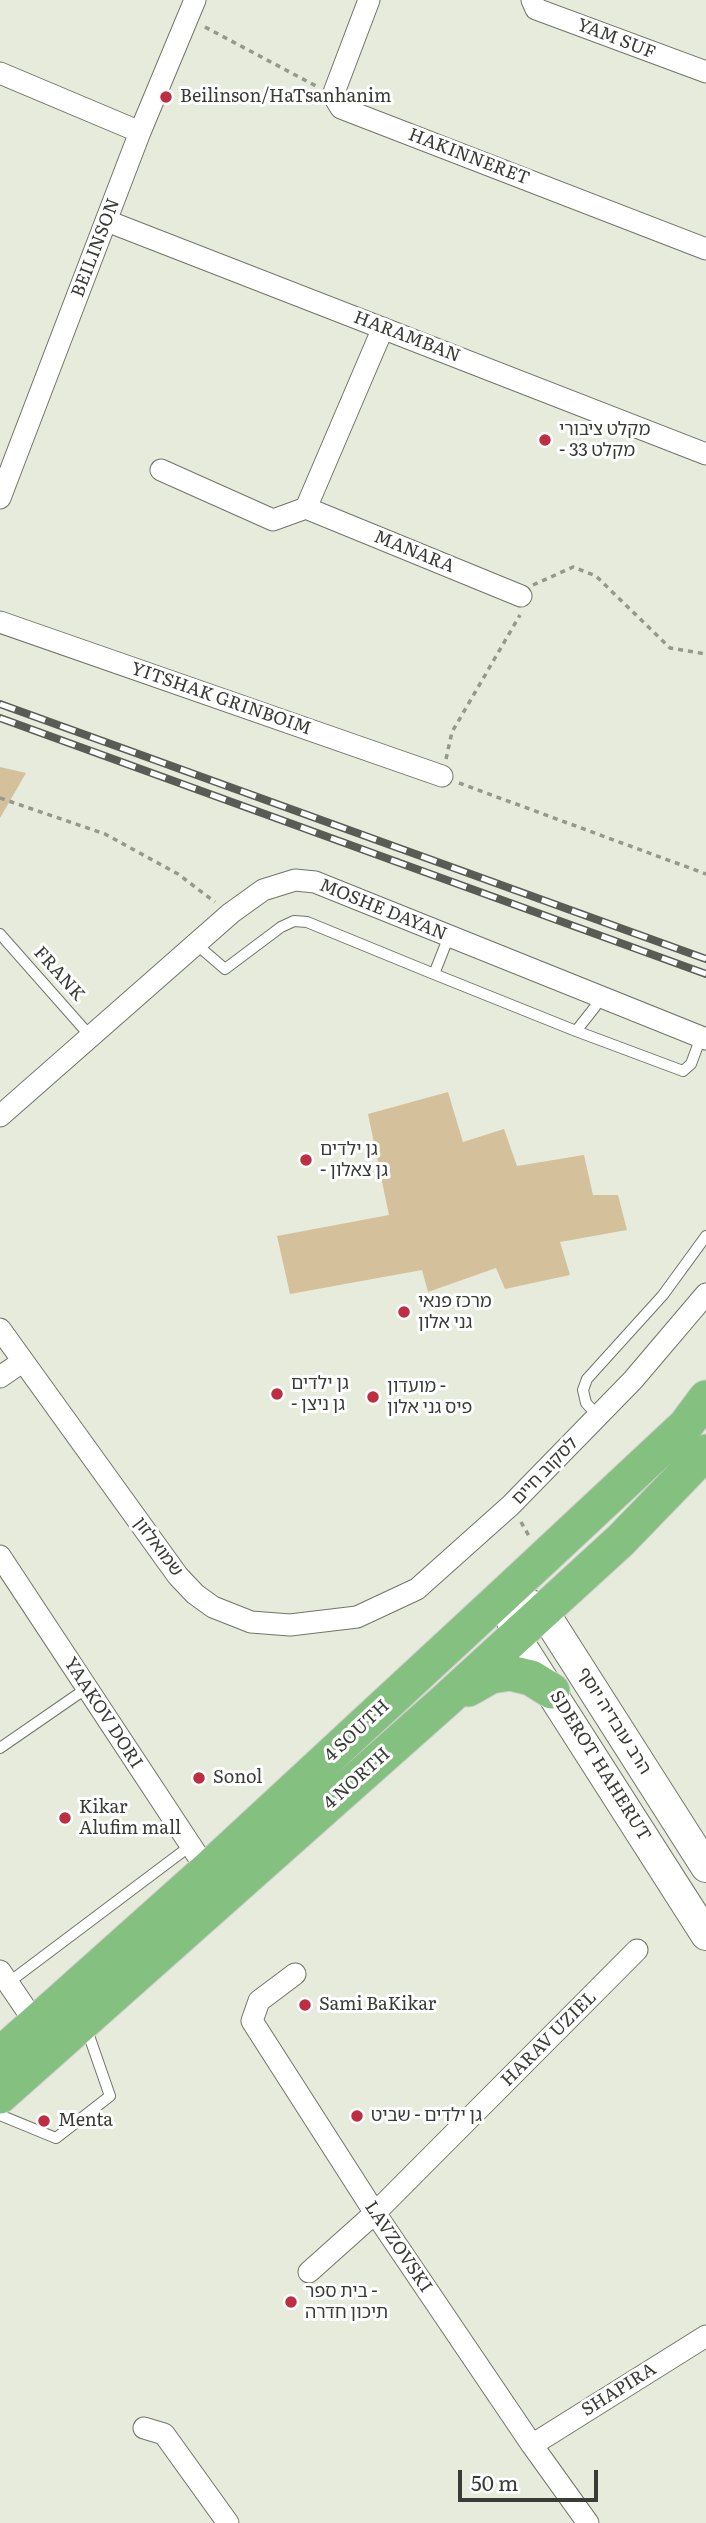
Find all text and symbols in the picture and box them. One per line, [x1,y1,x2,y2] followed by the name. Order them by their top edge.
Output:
[574,14,658,64] street label: YAM SUF
[180,86,391,108] place label: Beilinson/HaTsanhanim
[158,89,174,105] marker: Beilinson/HaTsanhanim
[405,124,533,190] street label: HAKINNERET
[67,196,125,300] street label: BEILINSON
[351,307,463,367] street label: HARAMBAN
[559,419,650,462] place label: מקלט ציבורי - מקלט 33
[537,432,553,448] marker: מקלט ציבורי - מקלט 33
[371,526,457,578] street label: MANARA
[128,658,314,740] street label: YITSHAK GRINBOIM
[316,875,450,945] street label: MOSHE DAYAN
[29,942,89,1006] street label: FRANK
[320,1139,388,1182] place label: גן ילדים - גן צאלון
[298,1152,314,1168] marker: גן ילדים - גן צאלון
[418,1291,492,1334] place label: מרכז פנאי גני אלון
[396,1304,412,1320] marker: מרכז פנאי גני אלון
[291,1373,349,1416] place label: גן ילדים - גן ניצן
[387,1376,472,1418] place label: מועדון - פיס גני אלון
[269,1386,285,1402] marker: גן ילדים - גן ניצן
[365,1389,381,1405] marker: מועדון - פיס גני אלון
[508,1433,582,1509] street label: לסקוב חיים
[129,1513,187,1581] street label: שמואלזון
[59,1653,147,1773] street label: YAAKOV DORI
[572,1663,656,1779] street label: הרב עובדיה יוסף
[545,1687,655,1845] street label: SDEROT HAHERUT
[320,1696,394,1766] street label: 4 SOUTH
[319,1744,395,1814] street label: 4 NORTH
[213,1767,262,1789] place label: Sonol
[191,1770,207,1786] marker: Sonol
[79,1797,181,1840] place label: Kikar Alufim mall
[57,1810,73,1826] marker: Kikar Alufim mall
[497,1987,601,2091] street label: HARAV UZIEL
[319,1994,436,2016] place label: Sami BaKikar
[297,1997,313,2013] marker: Sami BaKikar
[371,2105,482,2127] place label: גן ילדים - שביט
[349,2108,365,2124] marker: גן ילדים - שביט
[58,2110,113,2132] place label: Menta
[36,2113,52,2129] marker: Menta
[360,2197,436,2297] street label: LAVZOVSKI
[305,2281,388,2324] place label: בית ספר - תיכון חדרה
[283,2294,299,2310] marker: בית ספר - תיכון חדרה
[578,2359,660,2421] street label: SHAPIRA
[461,2456,601,2500] scale bar
[471,2466,518,2497] text: 50 m

